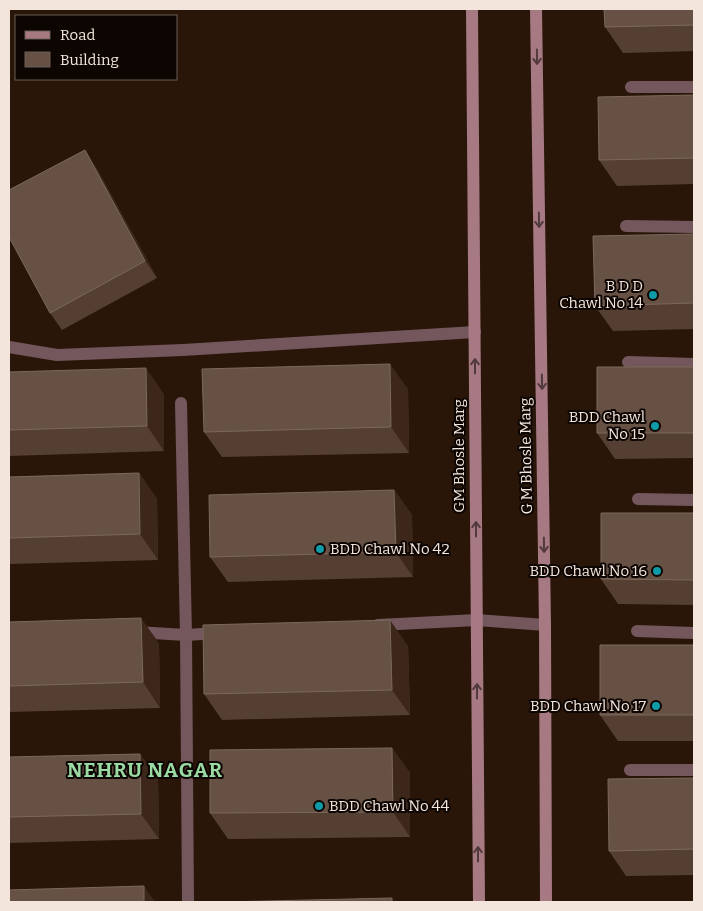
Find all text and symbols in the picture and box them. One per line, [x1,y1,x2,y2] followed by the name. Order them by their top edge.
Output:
[15,15,178,80] legend
[60,26,95,44] text: Road
[532,49,542,65] one-way arrow
[60,51,119,69] text: Building
[534,212,544,228] one-way arrow
[559,277,643,312] place label: B D D Chawl No 14
[647,289,659,301] marker: B D D Chawl No 14
[470,358,480,374] one-way arrow
[537,374,546,390] one-way arrow
[516,398,536,514] street label: G M Bhosle Marg
[450,399,468,513] street label: GM Bhosle Marg
[569,408,645,443] place label: BDD Chawl No 15
[649,420,661,432] marker: BDD Chawl No 15
[471,521,481,537] one-way arrow
[539,536,549,553] one-way arrow
[330,540,450,558] place label: BDD Chawl No 42
[314,543,326,555] marker: BDD Chawl No 42
[529,562,647,580] place label: BDD Chawl No 16
[651,565,663,577] marker: BDD Chawl No 16
[472,683,482,700] one-way arrow
[530,697,646,715] place label: BDD Chawl No 17
[650,700,662,712] marker: BDD Chawl No 17
[67,758,223,782] district label: NEHRU NAGAR
[329,797,449,815] place label: BDD Chawl No 44
[313,800,325,812] marker: BDD Chawl No 44
[473,846,483,862] one-way arrow

